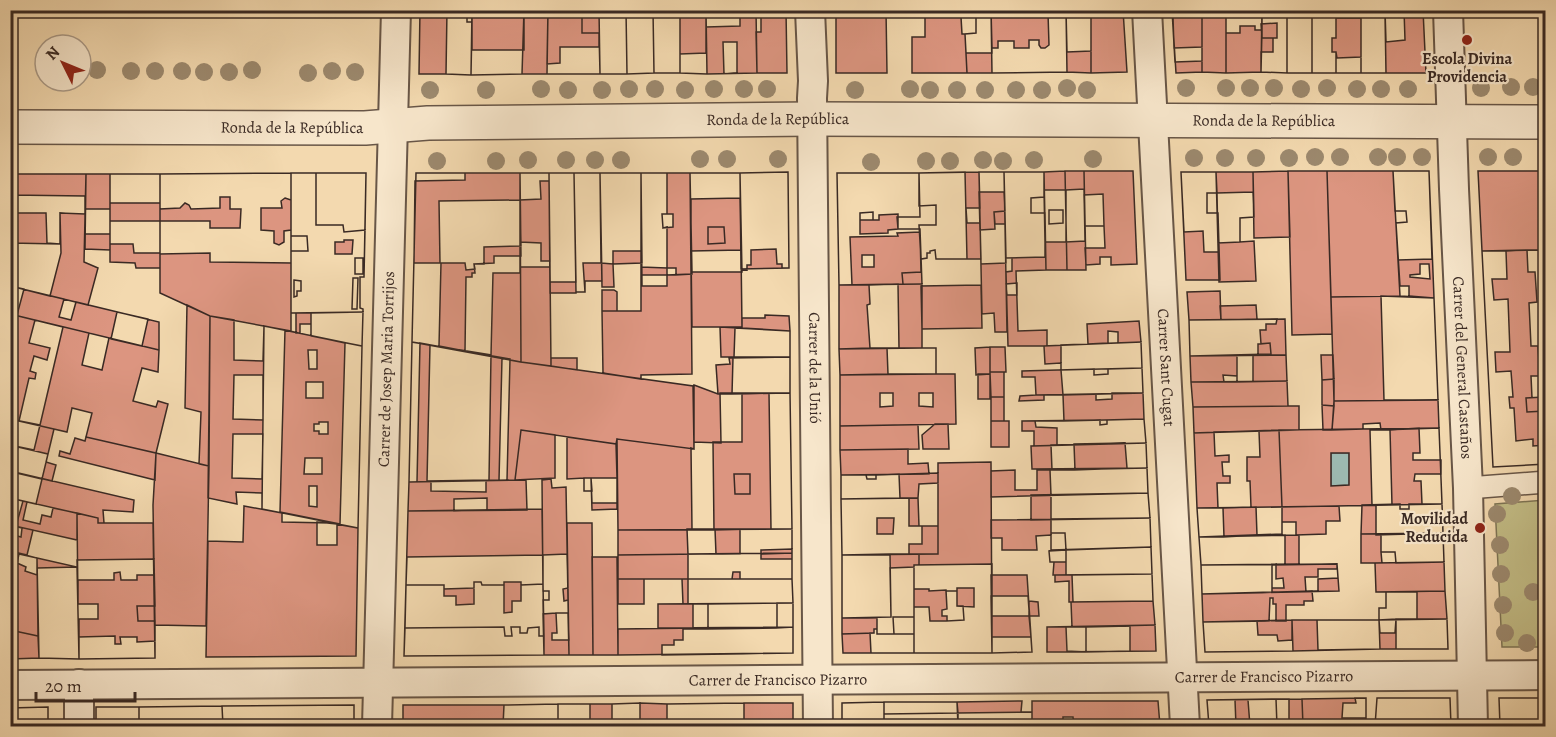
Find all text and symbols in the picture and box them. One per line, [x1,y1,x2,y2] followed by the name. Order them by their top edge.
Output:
[33,33,93,93] north arrow
[1460,33,1474,47] marker: Escola Divina Providencia
[41,41,65,65] text: N
[1422,48,1512,88] place label: Escola Divina Providencia
[706,108,850,131] street label: Ronda de la República
[1192,110,1336,132] street label: Ronda de la República
[220,117,364,139] street label: Ronda de la República
[373,271,400,467] street label: Carrer de Josep Maria Torrijos
[1447,276,1478,460] street label: Carrer del General Castaños
[1152,308,1180,427] street label: Carrer Sant Cugat
[803,312,826,424] street label: Carrer de la Unió
[1401,508,1468,548] place label: Movilidad Reducida
[1473,521,1487,535] marker: Movilidad Reducida
[36,665,135,703] scale bar
[1175,665,1353,688] street label: Carrer de Francisco Pizarro
[689,668,867,692] street label: Carrer de Francisco Pizarro
[45,674,82,698] text: 20 m

